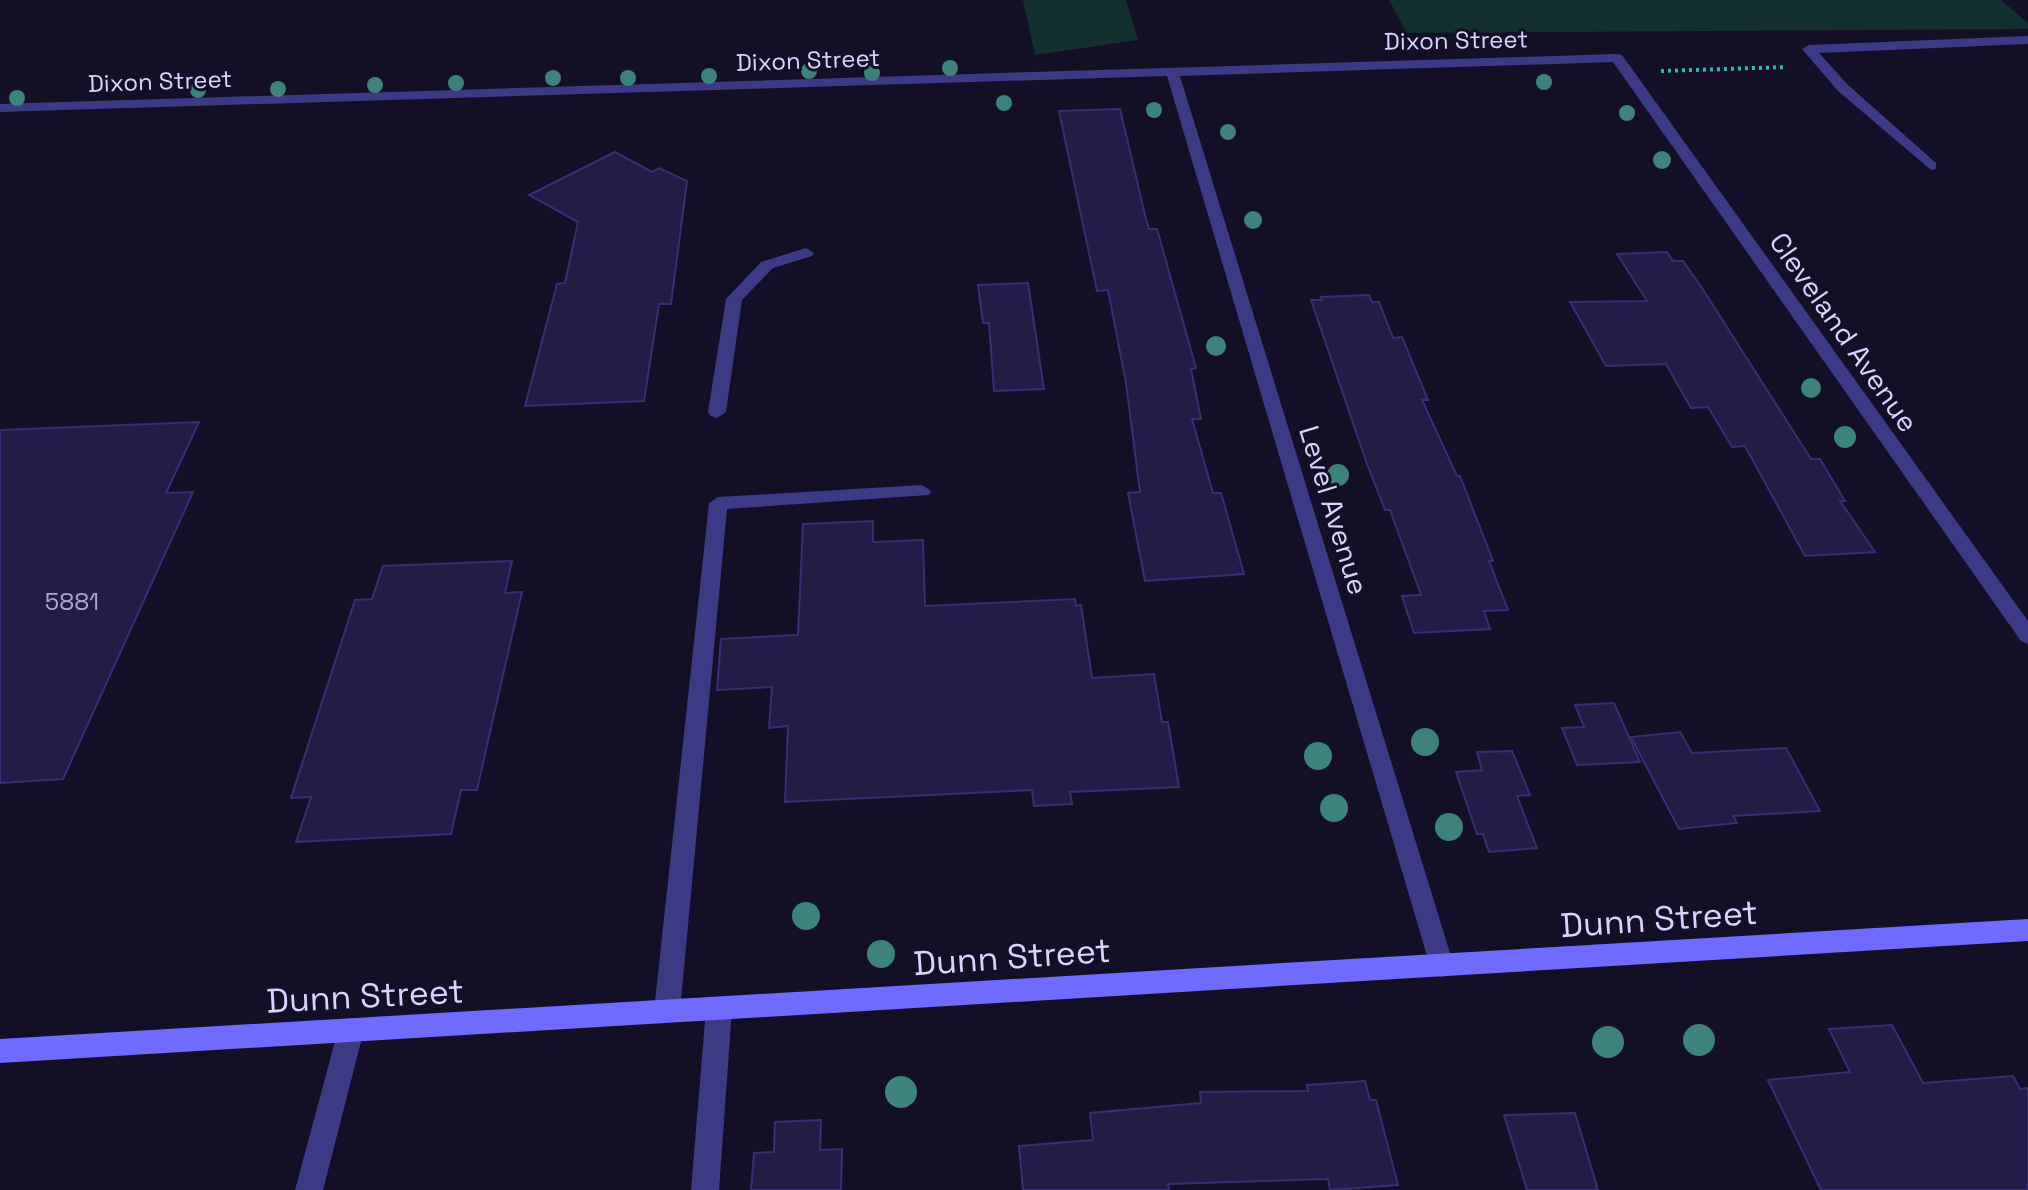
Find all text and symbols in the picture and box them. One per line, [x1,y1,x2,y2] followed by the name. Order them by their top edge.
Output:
[1384,23,1528,57] street label: Dixon Street
[735,42,881,78] street label: Dixon Street
[87,63,233,99] street label: Dixon Street
[1762,225,1926,439] street label: Cleveland Avenue
[1291,421,1377,599] street label: Level Avenue
[45,586,99,617] house number: 5881
[1559,891,1759,947] street label: Dunn Street
[912,929,1112,985] street label: Dunn Street
[265,969,465,1023] street label: Dunn Street

